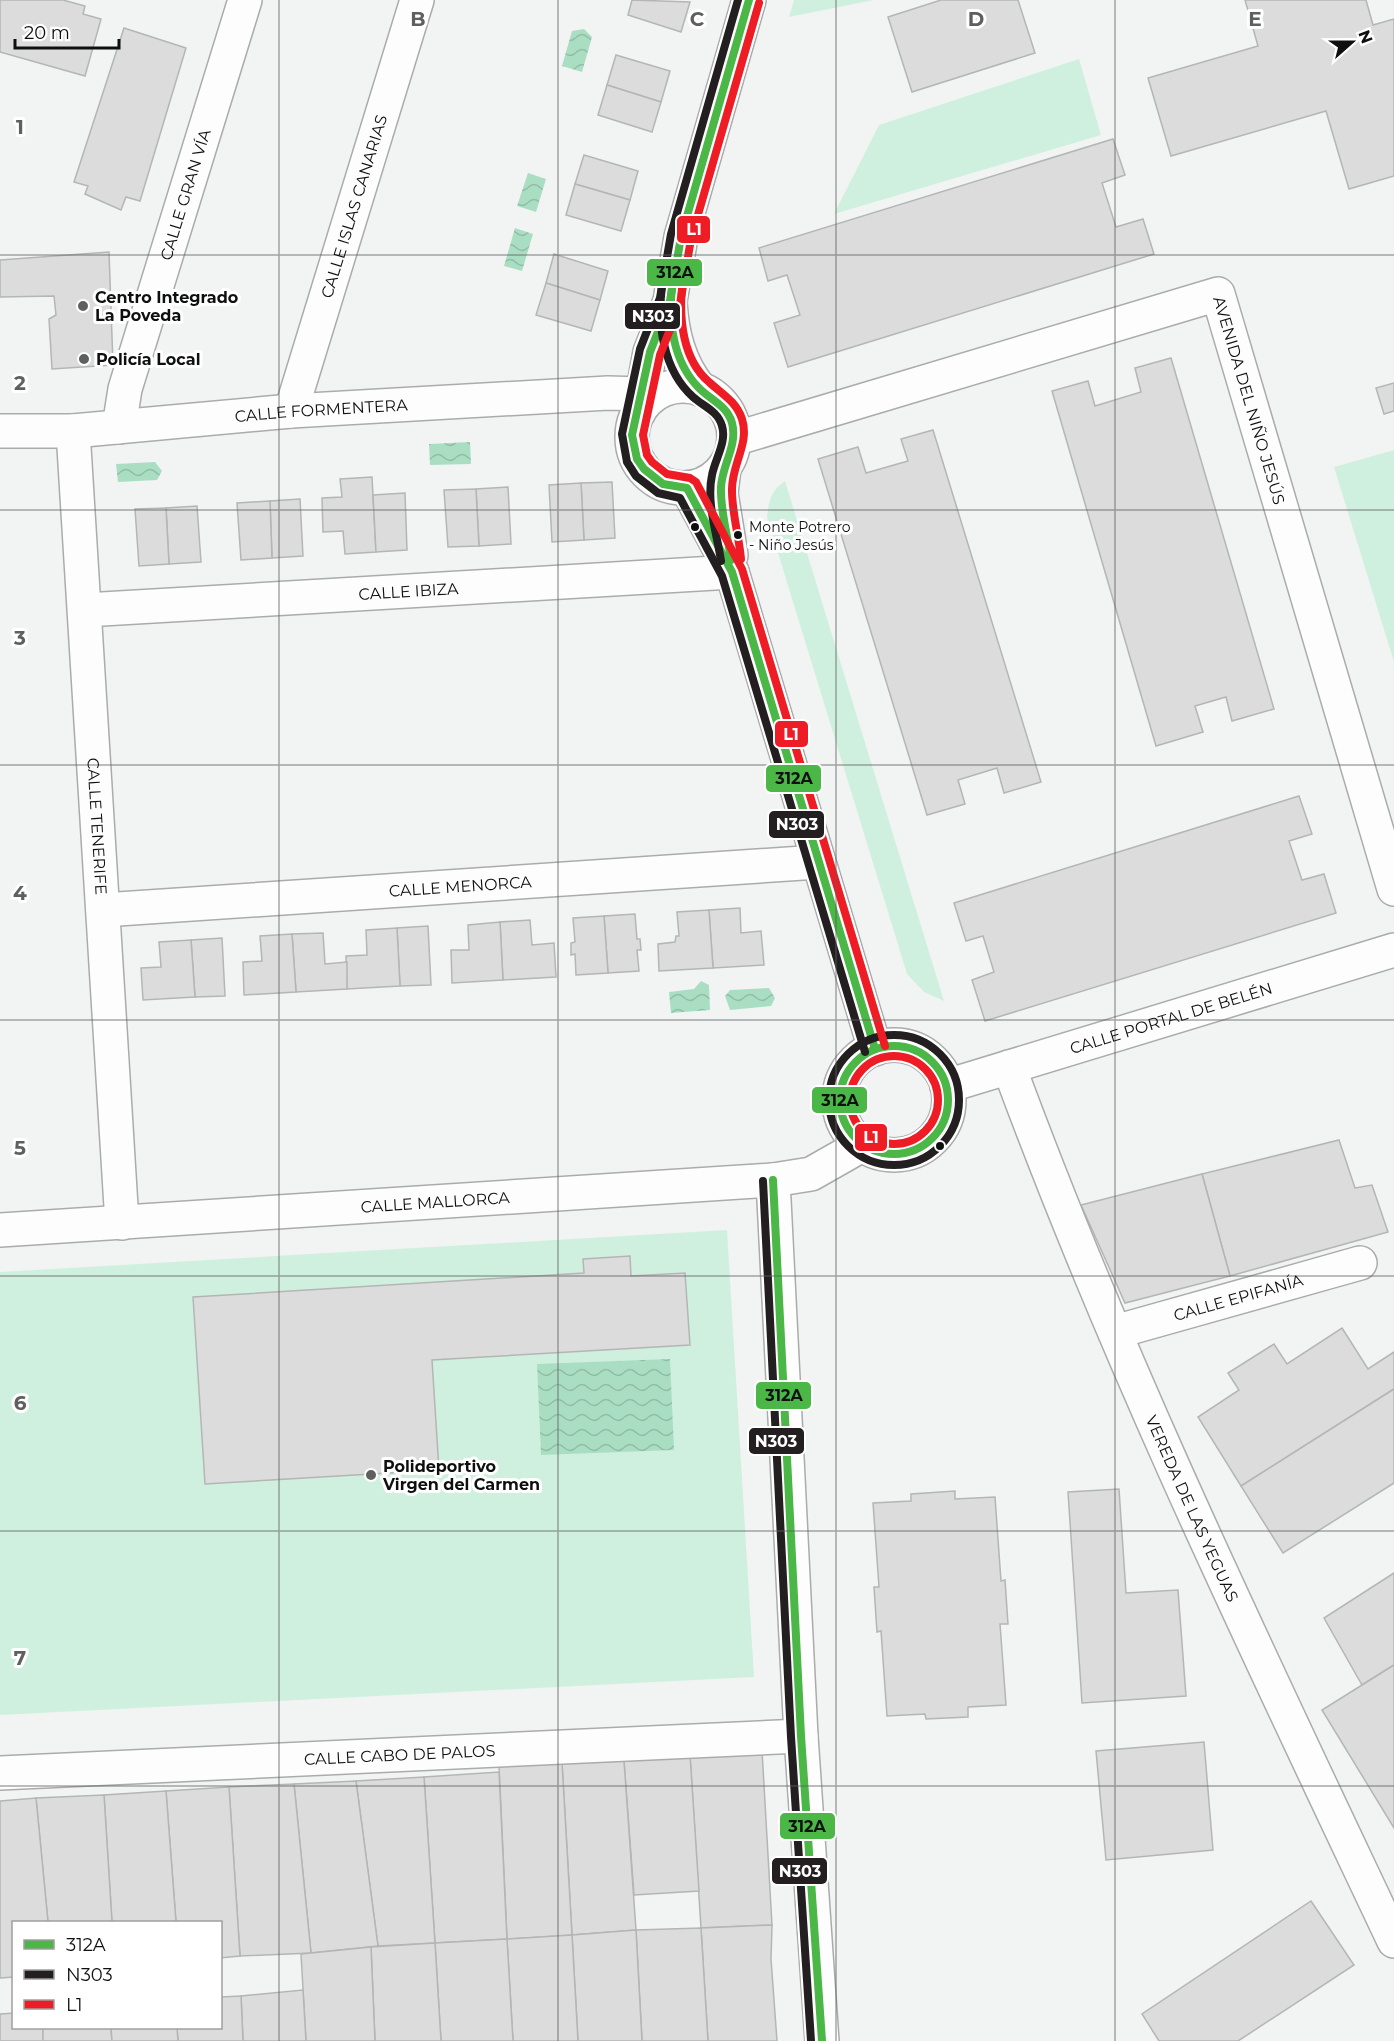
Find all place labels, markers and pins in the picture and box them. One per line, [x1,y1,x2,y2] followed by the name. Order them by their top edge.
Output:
[95,288,238,325] place label: Centro Integrado La Poveda
[76,299,90,313] marker: Centro Integrado La Poveda
[96,350,201,369] place label: Policía Local
[77,352,91,366] marker: Policía Local
[749,518,851,554] place label: Monte Potrero - Niño Jesús
[689,521,701,533] unlabelled marker
[732,529,744,541] marker: Monte Potrero - Niño Jesús
[934,1140,946,1152] unlabelled marker
[382,1457,540,1494] place label: Polideportivo Virgen del Carmen
[364,1468,378,1482] marker: Polideportivo Virgen del Carmen

